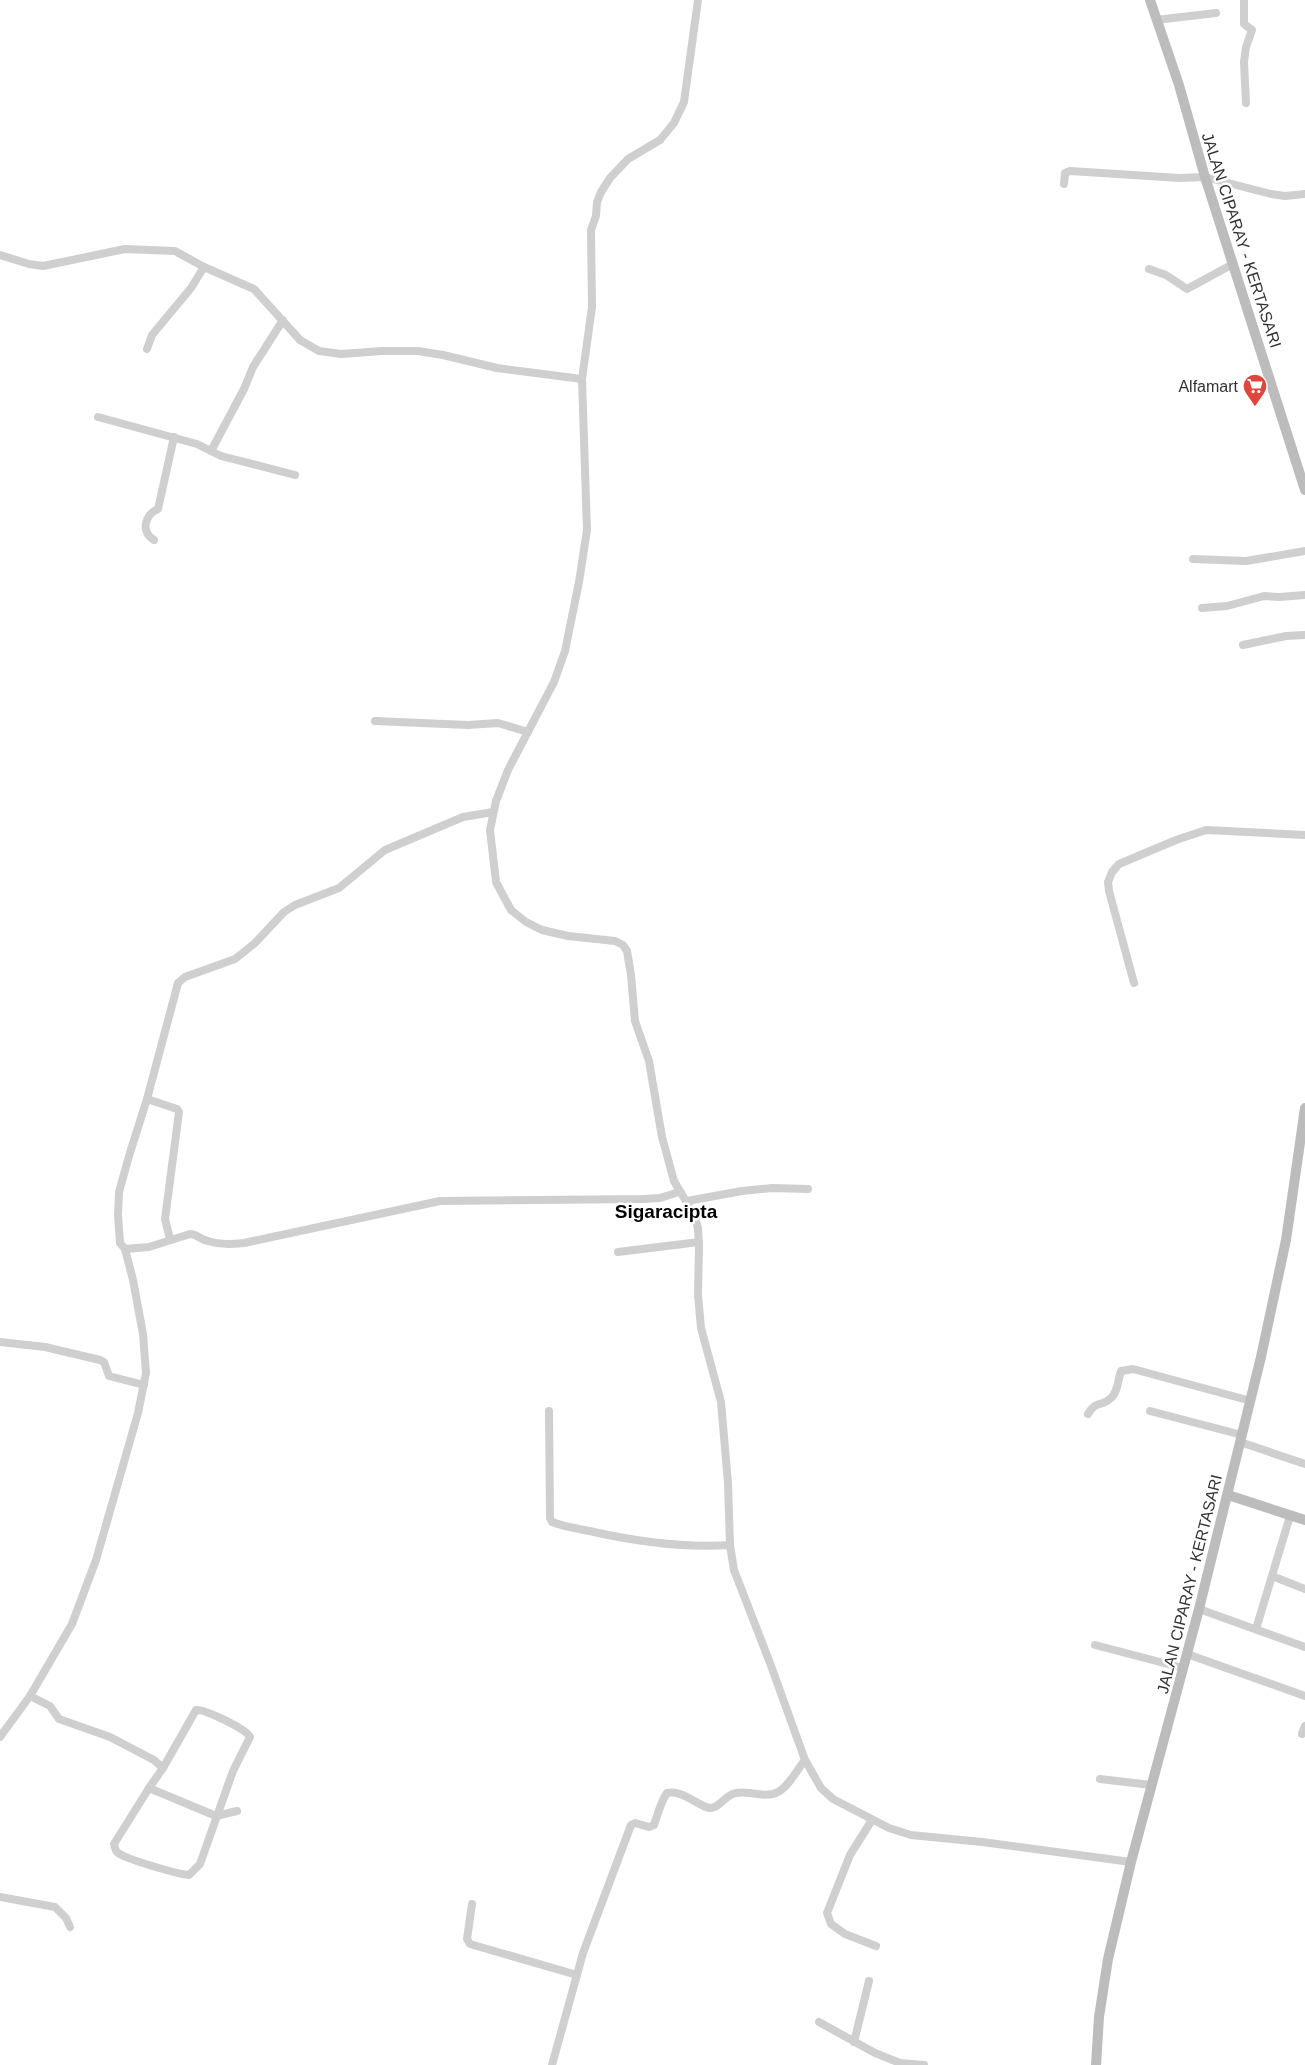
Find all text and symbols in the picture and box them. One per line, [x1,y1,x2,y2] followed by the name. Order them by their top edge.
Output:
[1199,130,1284,350] street label: JALAN CIPARAY - KERTASARI
[1242,373,1268,407] supermarket icon: Alfamart
[1178,378,1239,395] place label: Alfamart
[615,1201,718,1222] district label: Sigaracipta
[1154,1473,1225,1695] street label: JALAN CIPARAY - KERTASARI

